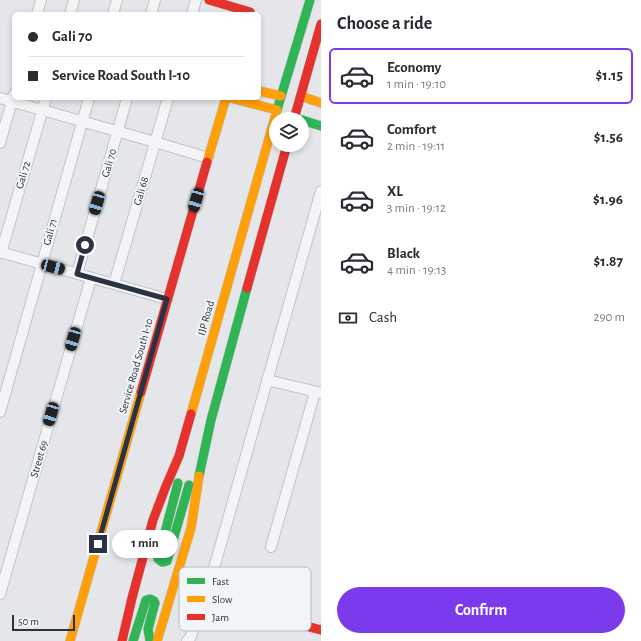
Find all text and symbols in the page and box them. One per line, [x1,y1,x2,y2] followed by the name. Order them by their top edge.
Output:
[337,15,432,33] text: Choose a ride
[52,29,92,44] text: Gali 70
[339,58,375,94] icon: car
[387,60,441,75] text: Economy
[52,68,190,83] text: Service Road South I-10
[596,68,623,83] text: $1.15
[387,78,446,91] text: 1 min · 19:10
[269,112,309,152] map controls
[269,112,309,152] button: layers
[339,120,375,156] icon: car
[387,122,436,137] text: Comfort
[594,130,623,145] text: $1.56
[387,140,445,153] text: 2 min · 19:11
[100,147,118,179] street label: Gali 70
[14,160,32,190] street label: Gali 72
[132,175,150,207] street label: Gali 68
[339,182,375,218] icon: car
[387,184,403,199] text: XL
[187,187,205,213] car
[88,190,106,216] car
[593,192,623,207] text: $1.96
[387,202,446,215] text: 3 min · 19:12
[41,217,59,247] street label: Gali 71
[76,236,94,254] route start
[339,244,375,280] icon: car
[387,246,420,261] text: Black
[594,254,623,269] text: $1.87
[40,258,66,276] car
[387,264,446,277] text: 4 min · 19:13
[196,299,216,337] street label: IJP Road
[337,307,359,329] icon: cash
[369,310,397,325] text: Cash
[594,311,625,324] text: 290 m
[117,317,155,415] street label: Service Road South I-10
[64,326,82,352] car
[42,401,60,427] car
[28,439,50,479] street label: Street 69
[112,530,178,558] callout: 1 min
[89,535,107,553] route end
[131,537,159,550] text: 1 min
[179,567,311,631] legend
[212,576,230,587] text: Fast
[337,587,625,633] button: Confirm
[212,594,233,605] text: Slow
[212,612,229,623] text: Jam
[12,613,75,632] scale bar
[18,616,39,627] text: 50 m

